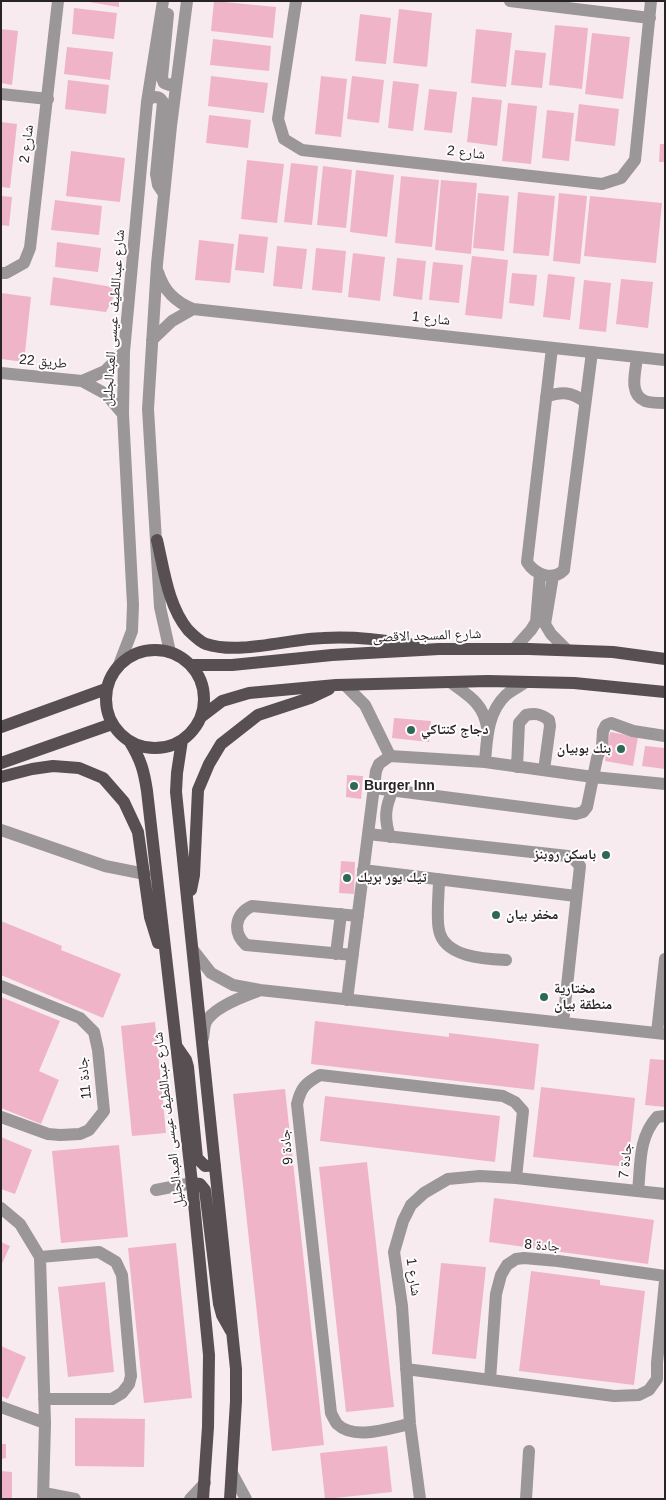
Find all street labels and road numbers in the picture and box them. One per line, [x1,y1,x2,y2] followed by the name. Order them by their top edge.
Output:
[16,124,38,164] street label: شارع 2
[446,143,486,163] street label: شارع 2
[99,229,129,407] street label: شارع عبداللطيف عيسى العبدالجليل
[411,309,451,329] street label: شارع 1
[18,352,68,372] street label: طريق 22
[372,626,482,646] street label: شارع المسجد الاقصى
[150,1031,188,1209] street label: شارع عبداللطيف عيسى العبدالجليل
[74,1056,96,1100] street label: جادة 11
[277,1128,297,1166] street label: جادة 9
[616,1142,636,1180] street label: جادة 7
[524,1236,560,1256] street label: جادة 8
[402,1257,424,1297] street label: شارع 1

